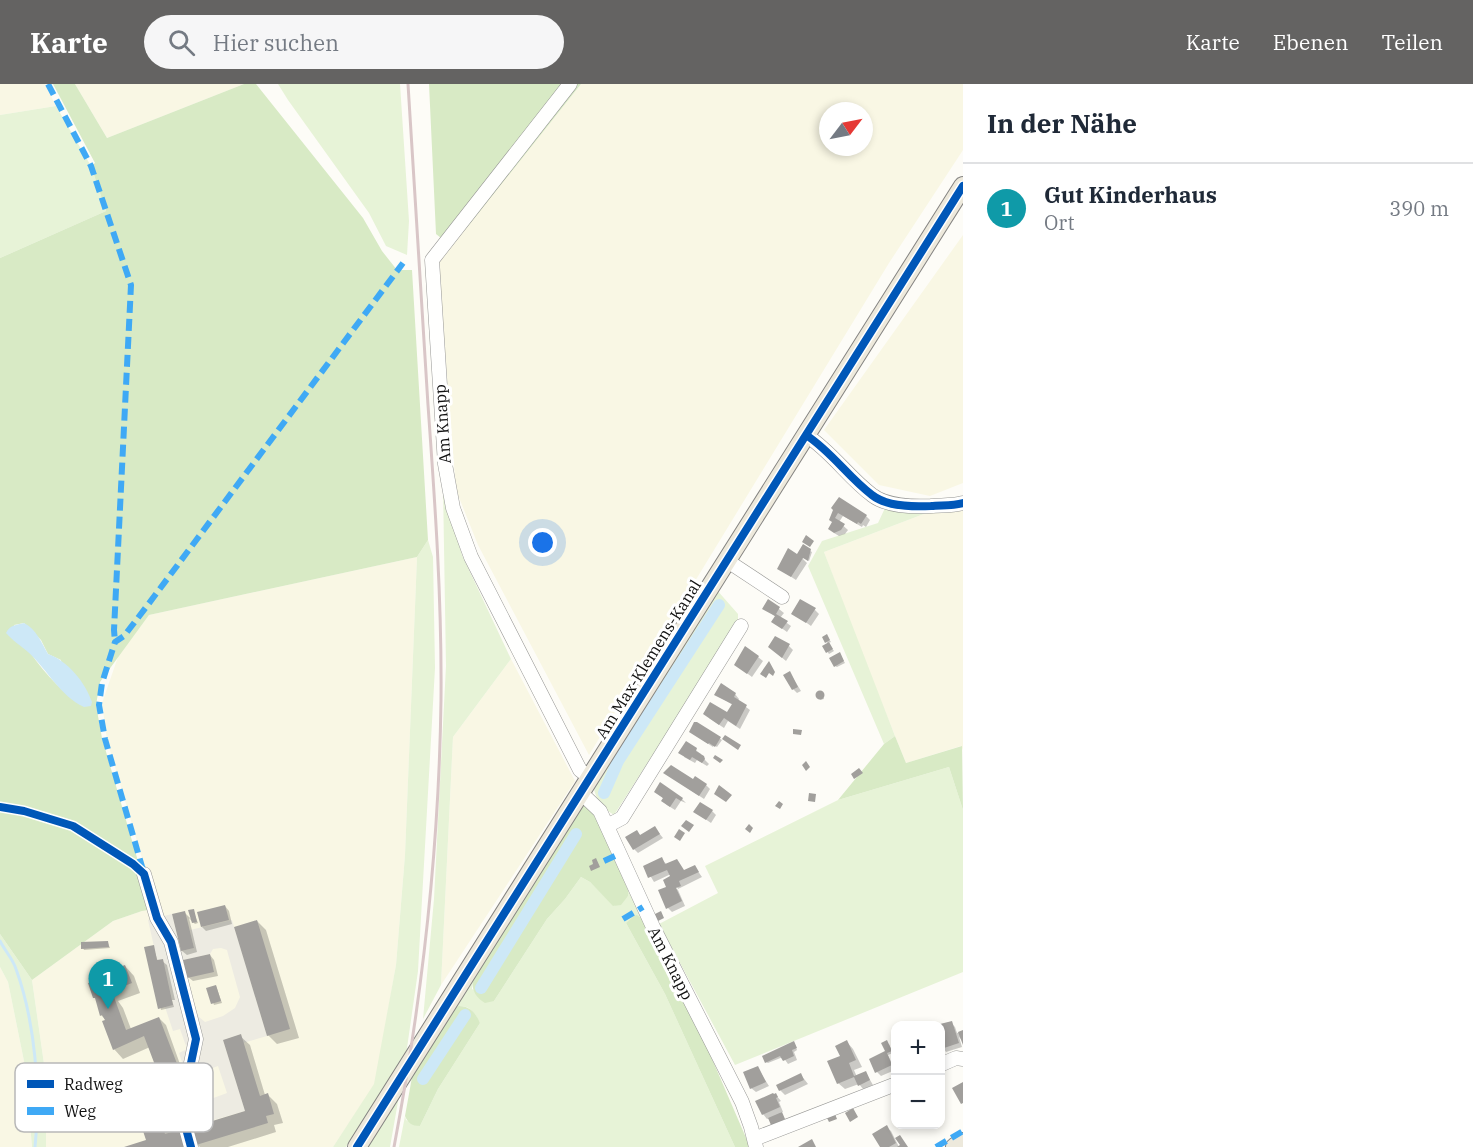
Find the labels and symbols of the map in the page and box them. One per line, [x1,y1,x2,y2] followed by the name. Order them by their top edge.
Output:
[819,102,873,156] north arrow
[429,383,455,464] street label: Am Knapp
[528,528,557,557] your location
[591,576,705,742] street label: Am Max-Klemens-Kanal
[644,923,698,1003] street label: Am Knapp
[88,960,128,1009] pin: 1
[15,1063,213,1132] legend
[64,1074,123,1094] text: Radweg
[64,1101,96,1121] text: Weg

